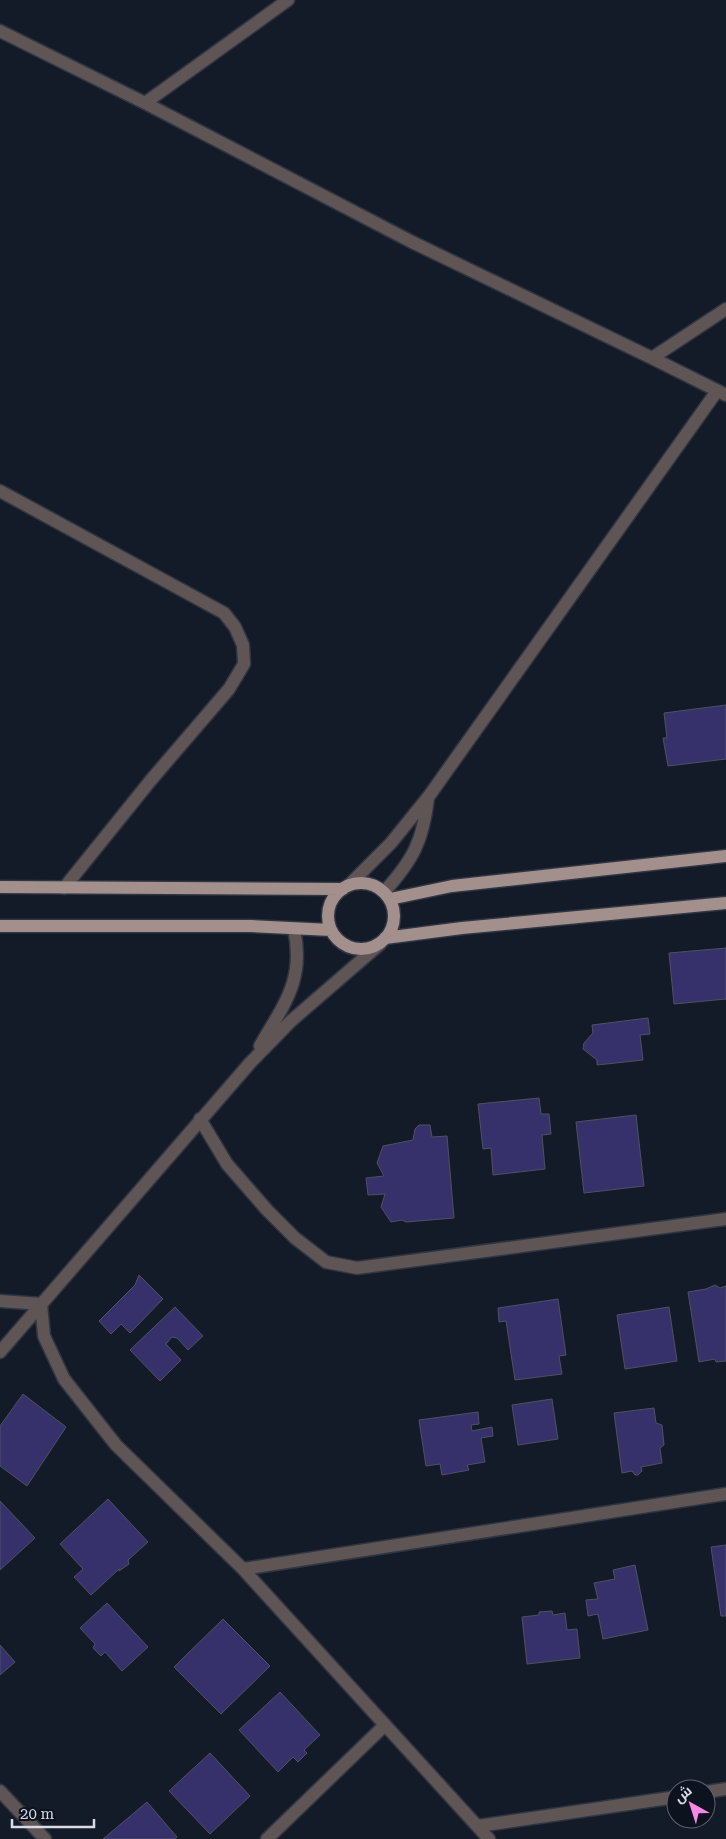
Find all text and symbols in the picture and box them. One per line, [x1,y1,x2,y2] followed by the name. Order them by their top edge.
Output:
[666,1779,716,1829] north arrow
[671,1782,695,1807] text: ش
[12,1796,95,1828] scale bar
[20,1805,55,1823] text: 20 m

